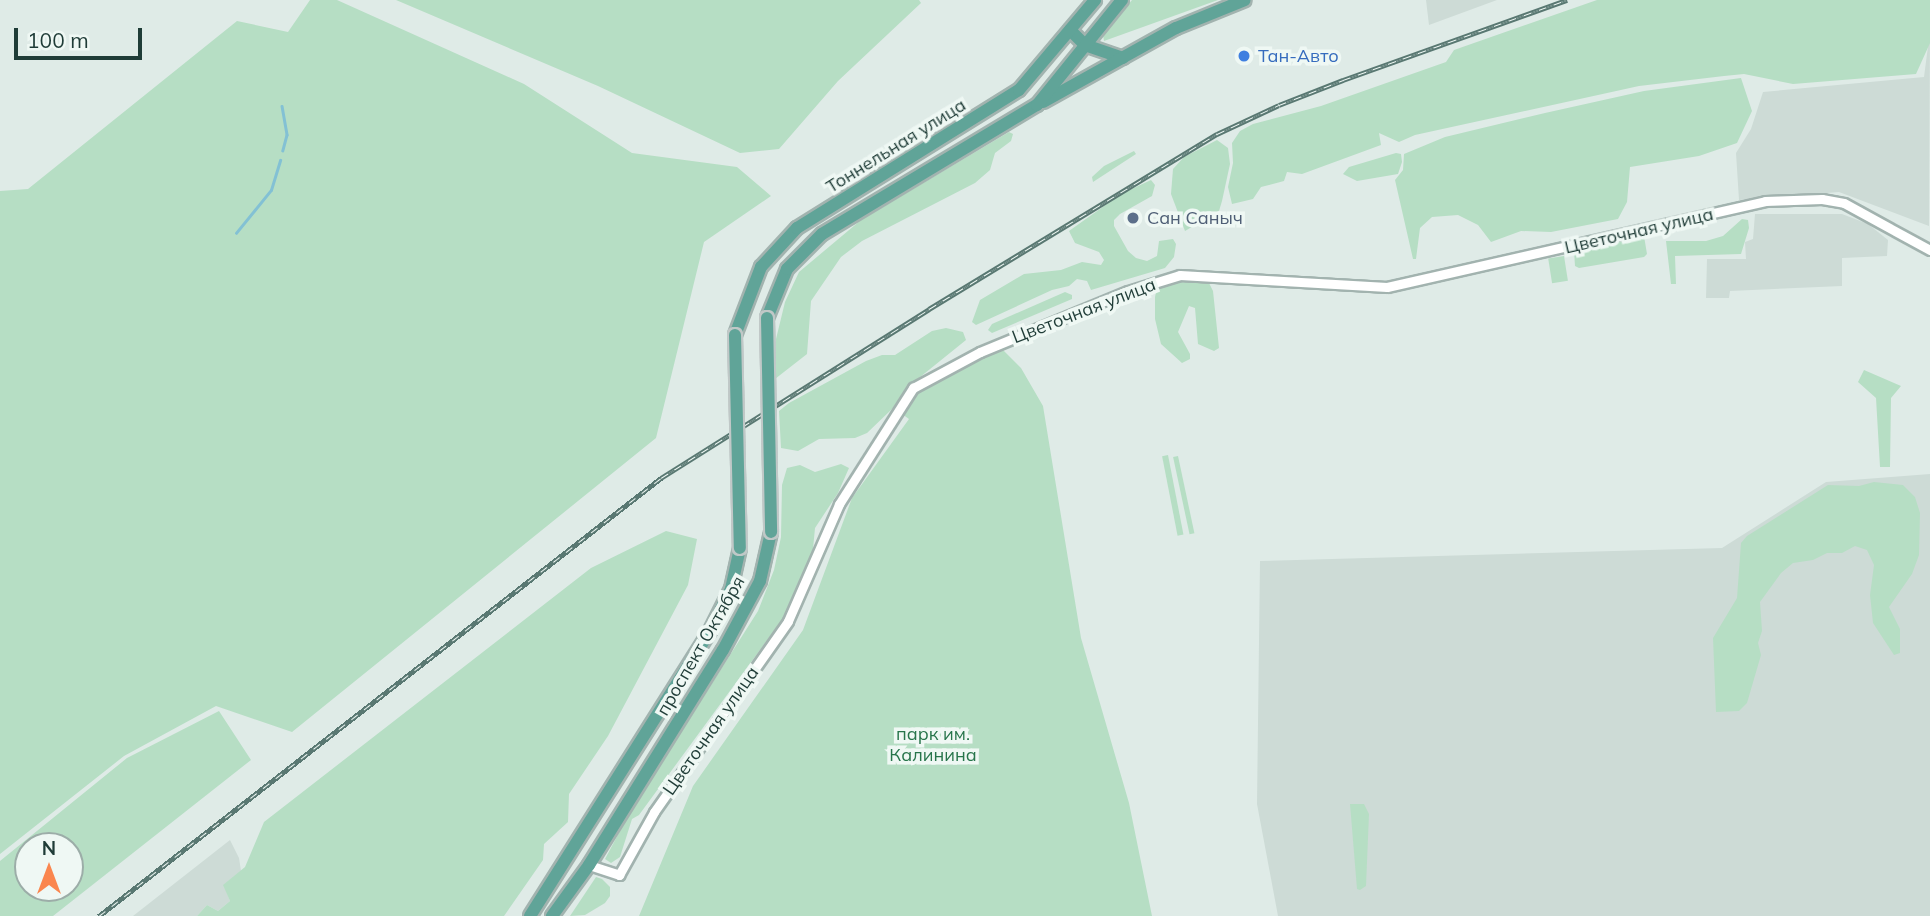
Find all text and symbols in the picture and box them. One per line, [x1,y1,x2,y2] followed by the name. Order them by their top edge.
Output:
[18,14,145,58] scale bar
[27,27,89,53] text: 100 m
[1258,45,1339,67] place label: Тан-Авто
[1236,48,1252,64] marker: Тан-Авто
[822,94,970,198] street label: Тоннельная улица
[1563,203,1715,259] street label: Цветочная улица
[1147,207,1243,229] place label: Сан Саныч
[1125,210,1141,226] marker: Сан Саныч
[1009,274,1159,348] street label: Цветочная улица
[652,572,750,720] street label: проспект Октября
[659,663,763,799] street label: Цветочная улица
[889,724,977,766] park label: парк им. Калинина
[14,832,84,902] north arrow
[42,836,56,860] text: N

